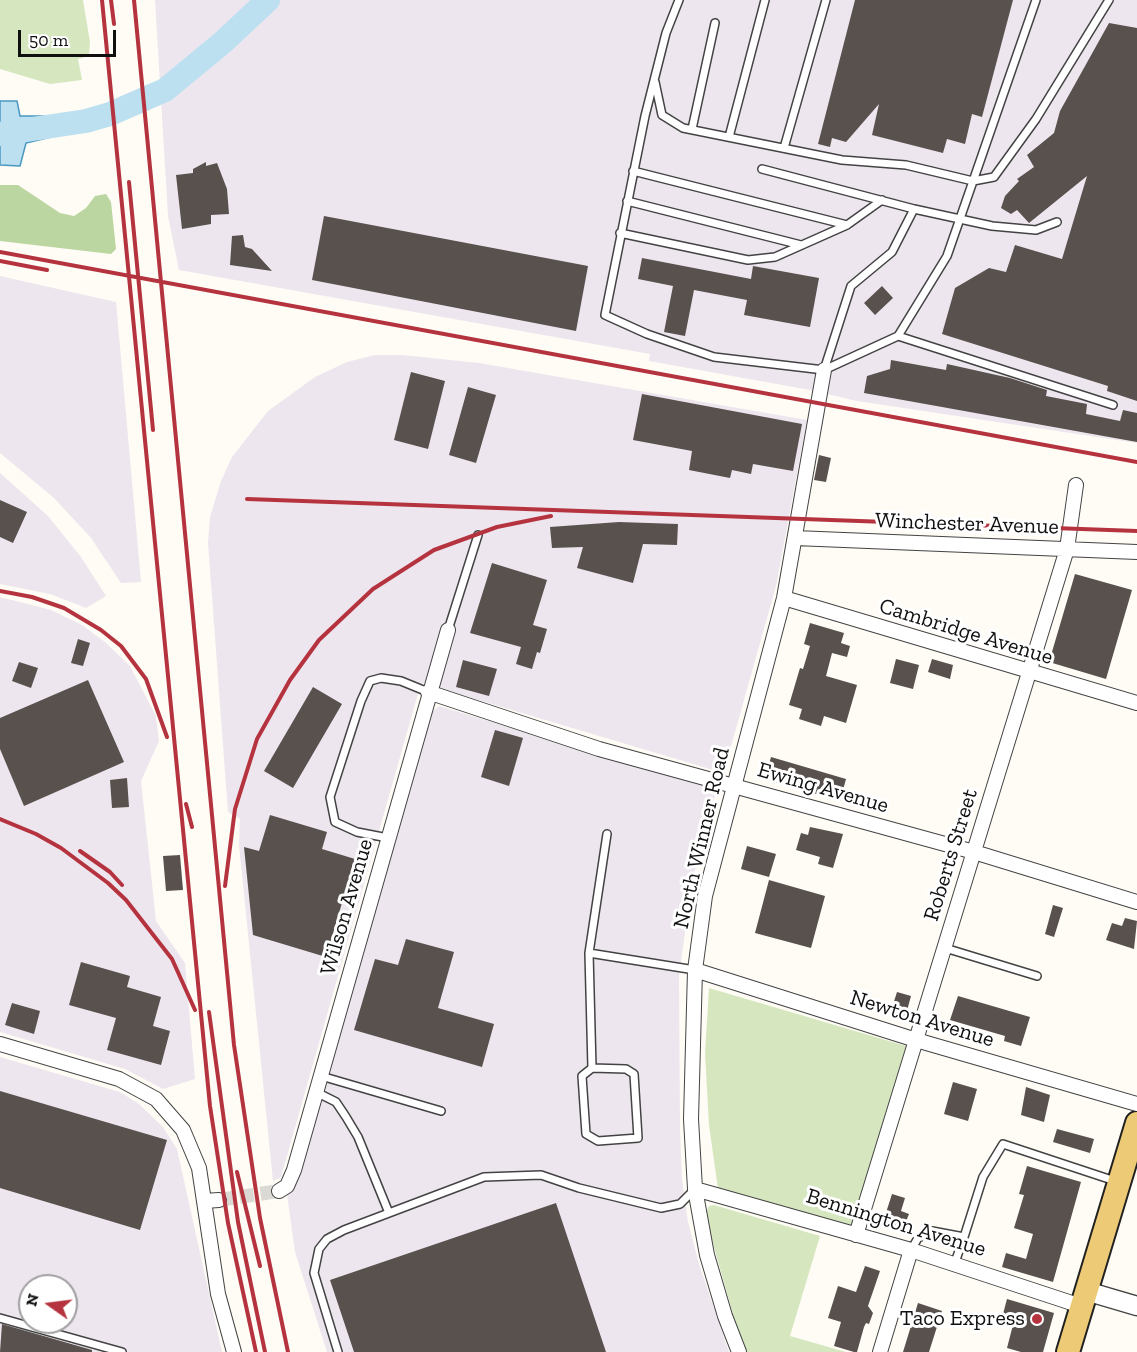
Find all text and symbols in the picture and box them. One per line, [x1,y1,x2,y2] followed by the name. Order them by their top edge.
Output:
[21,18,118,56] scale bar
[29,29,68,51] text: 50 m
[875,508,1059,540] street label: Winchester Avenue
[876,593,1056,671] street label: Cambridge Avenue
[668,745,736,931] street label: North Winner Road
[754,757,892,819] street label: Ewing Avenue
[918,786,984,924] street label: Roberts Street
[315,836,379,978] street label: Wilson Avenue
[847,985,997,1053] street label: Newton Avenue
[803,1183,989,1263] street label: Bennington Avenue
[18,1274,78,1334] north arrow
[21,1292,43,1308] text: N
[900,1306,1025,1332] place label: Taco Express
[1030,1312,1044,1326] marker: Taco Express

